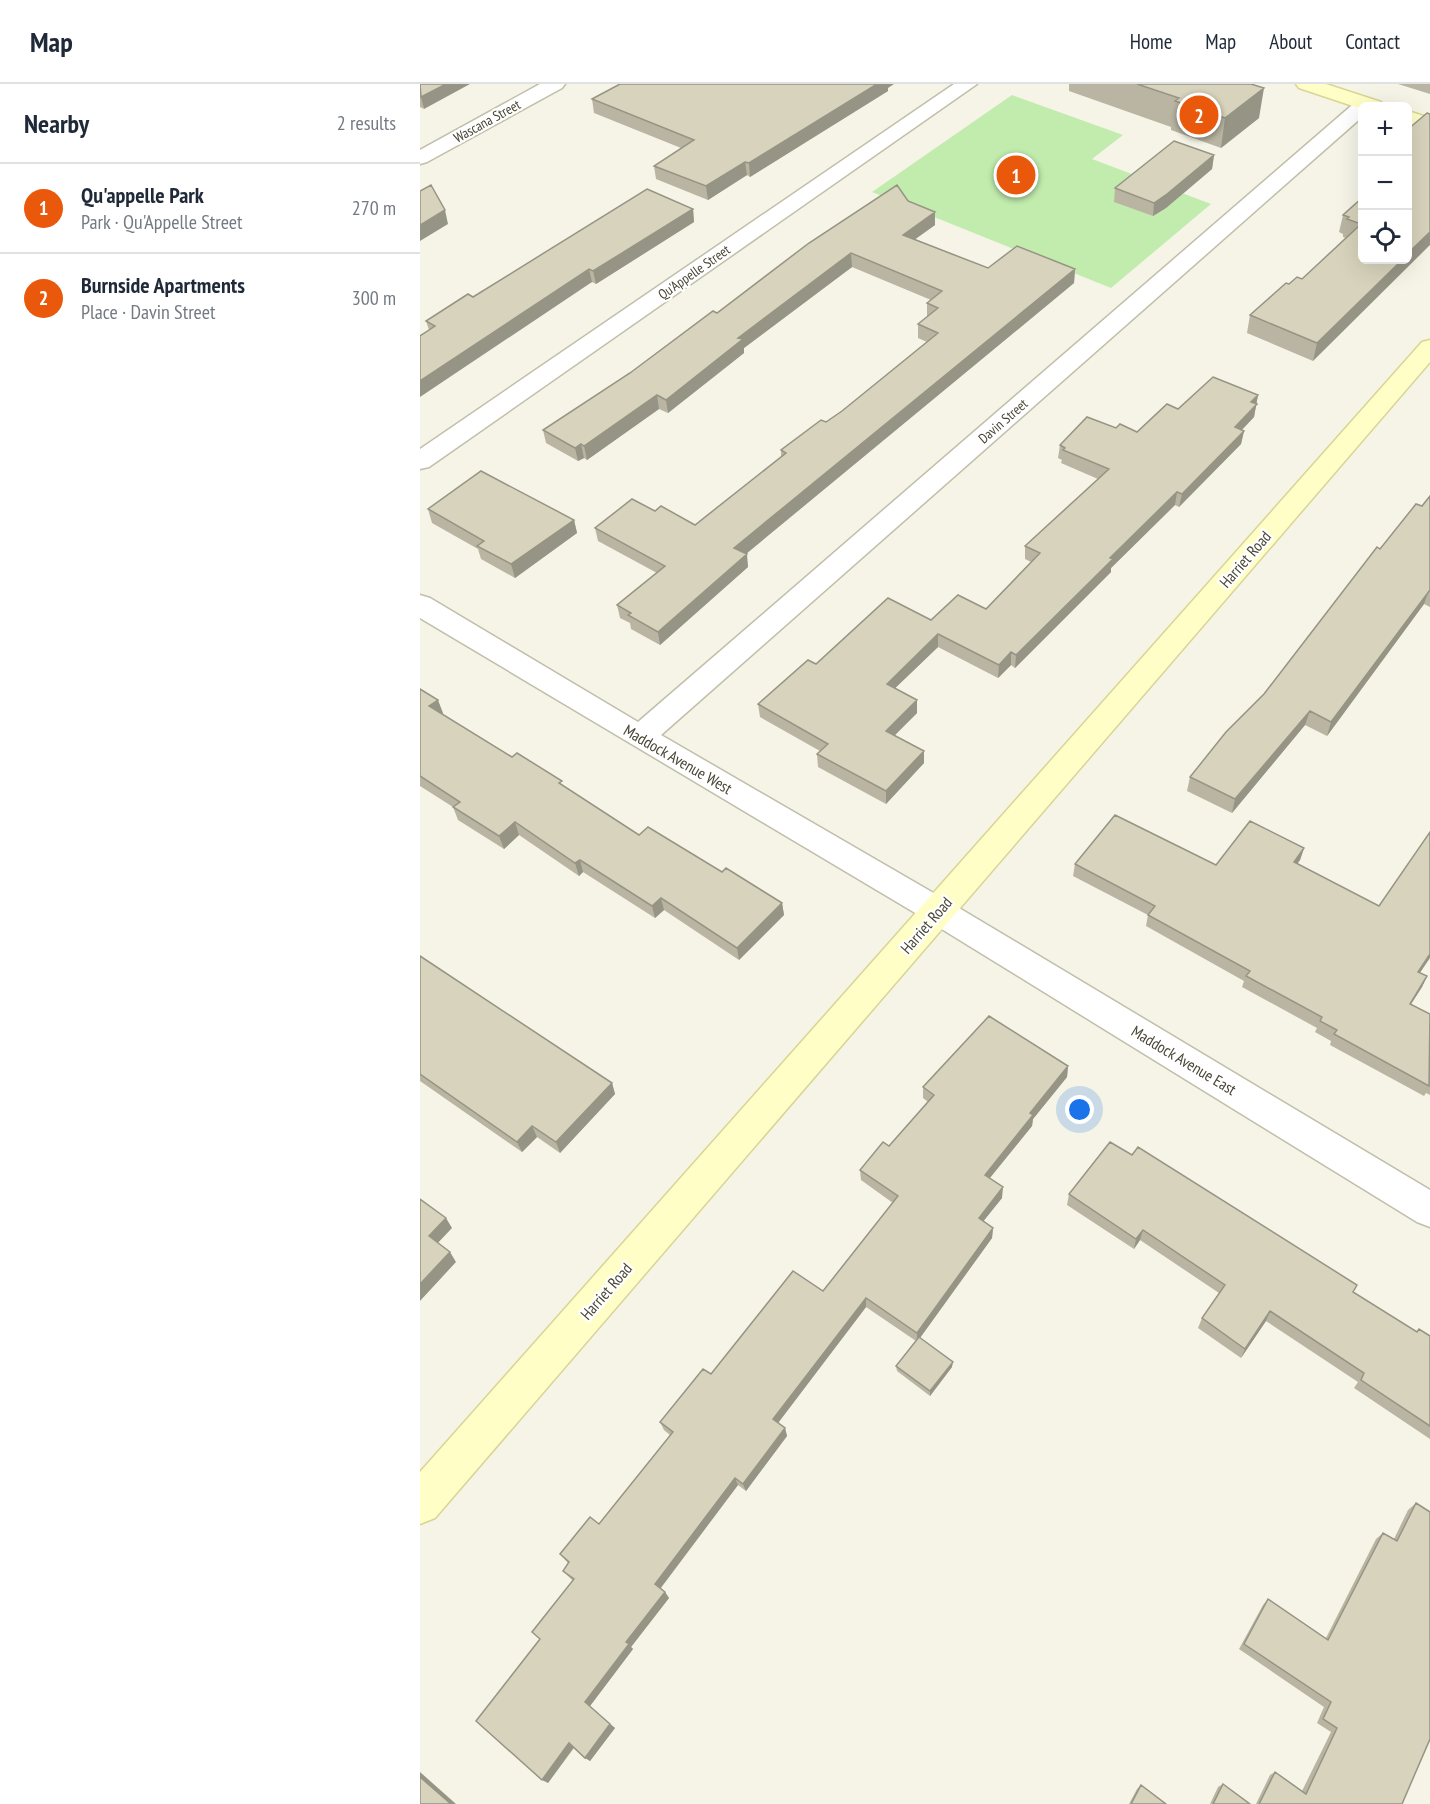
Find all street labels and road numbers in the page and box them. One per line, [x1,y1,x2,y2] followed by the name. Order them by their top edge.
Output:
[450,95,524,147] street label: Wascana Street
[655,241,734,303] street label: Qu'Appelle Street
[975,395,1031,447] street label: Davin Street
[1215,526,1275,592] street label: Harriet Road
[620,720,736,798] street label: Maddock Avenue West
[896,892,956,958] street label: Harriet Road
[1128,1021,1241,1099] street label: Maddock Avenue East
[576,1258,636,1324] street label: Harriet Road

